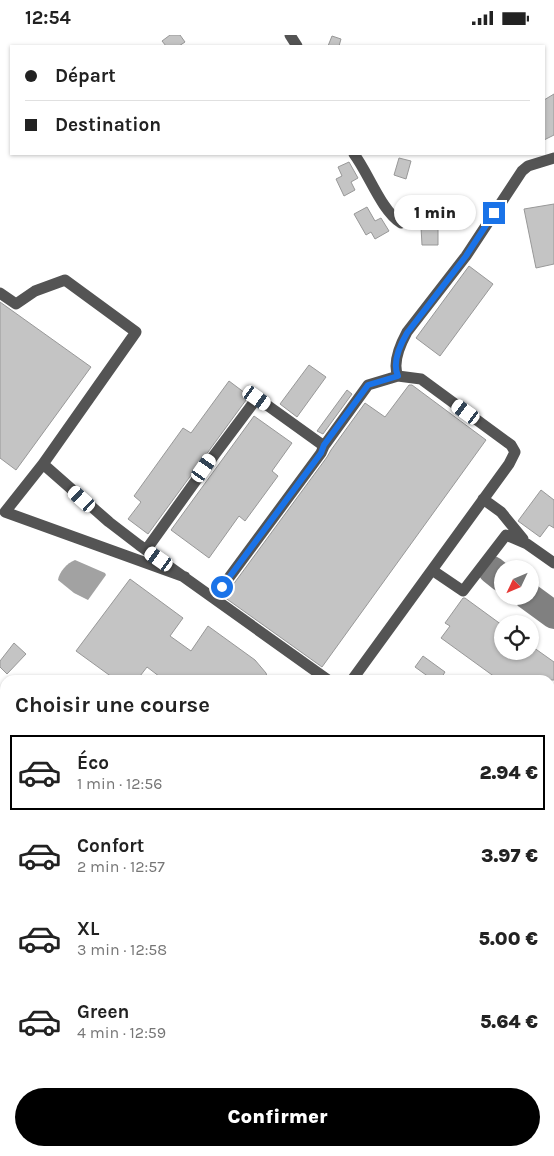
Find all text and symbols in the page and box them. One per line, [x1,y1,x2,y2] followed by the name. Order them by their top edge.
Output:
[25,7,71,29] text: 12:54
[55,65,116,87] text: Départ
[55,114,161,136] text: Destination
[394,195,476,231] callout: 1 min
[483,202,505,224] route end
[414,203,456,222] text: 1 min
[240,383,273,413] car
[449,397,482,427] car
[189,451,218,485] car
[65,483,98,515] car
[142,544,175,574] car
[494,560,539,605] north arrow
[494,560,539,660] map controls
[211,576,233,598] route start
[494,615,539,660] button: locate
[15,692,210,718] text: Choisir une course
[17,750,62,795] icon: car
[77,752,109,774] text: Éco
[479,762,538,784] text: 2.94 €
[77,774,162,793] text: 1 min · 12:56
[17,833,62,878] icon: car
[77,835,144,857] text: Confort
[481,845,538,867] text: 3.97 €
[77,857,165,876] text: 2 min · 12:57
[17,916,62,961] icon: car
[77,918,99,940] text: XL
[479,928,538,950] text: 5.00 €
[77,940,167,959] text: 3 min · 12:58
[17,999,62,1044] icon: car
[77,1001,129,1023] text: Green
[480,1011,538,1033] text: 5.64 €
[77,1023,166,1042] text: 4 min · 12:59
[15,1088,540,1146] button: Confirmer

